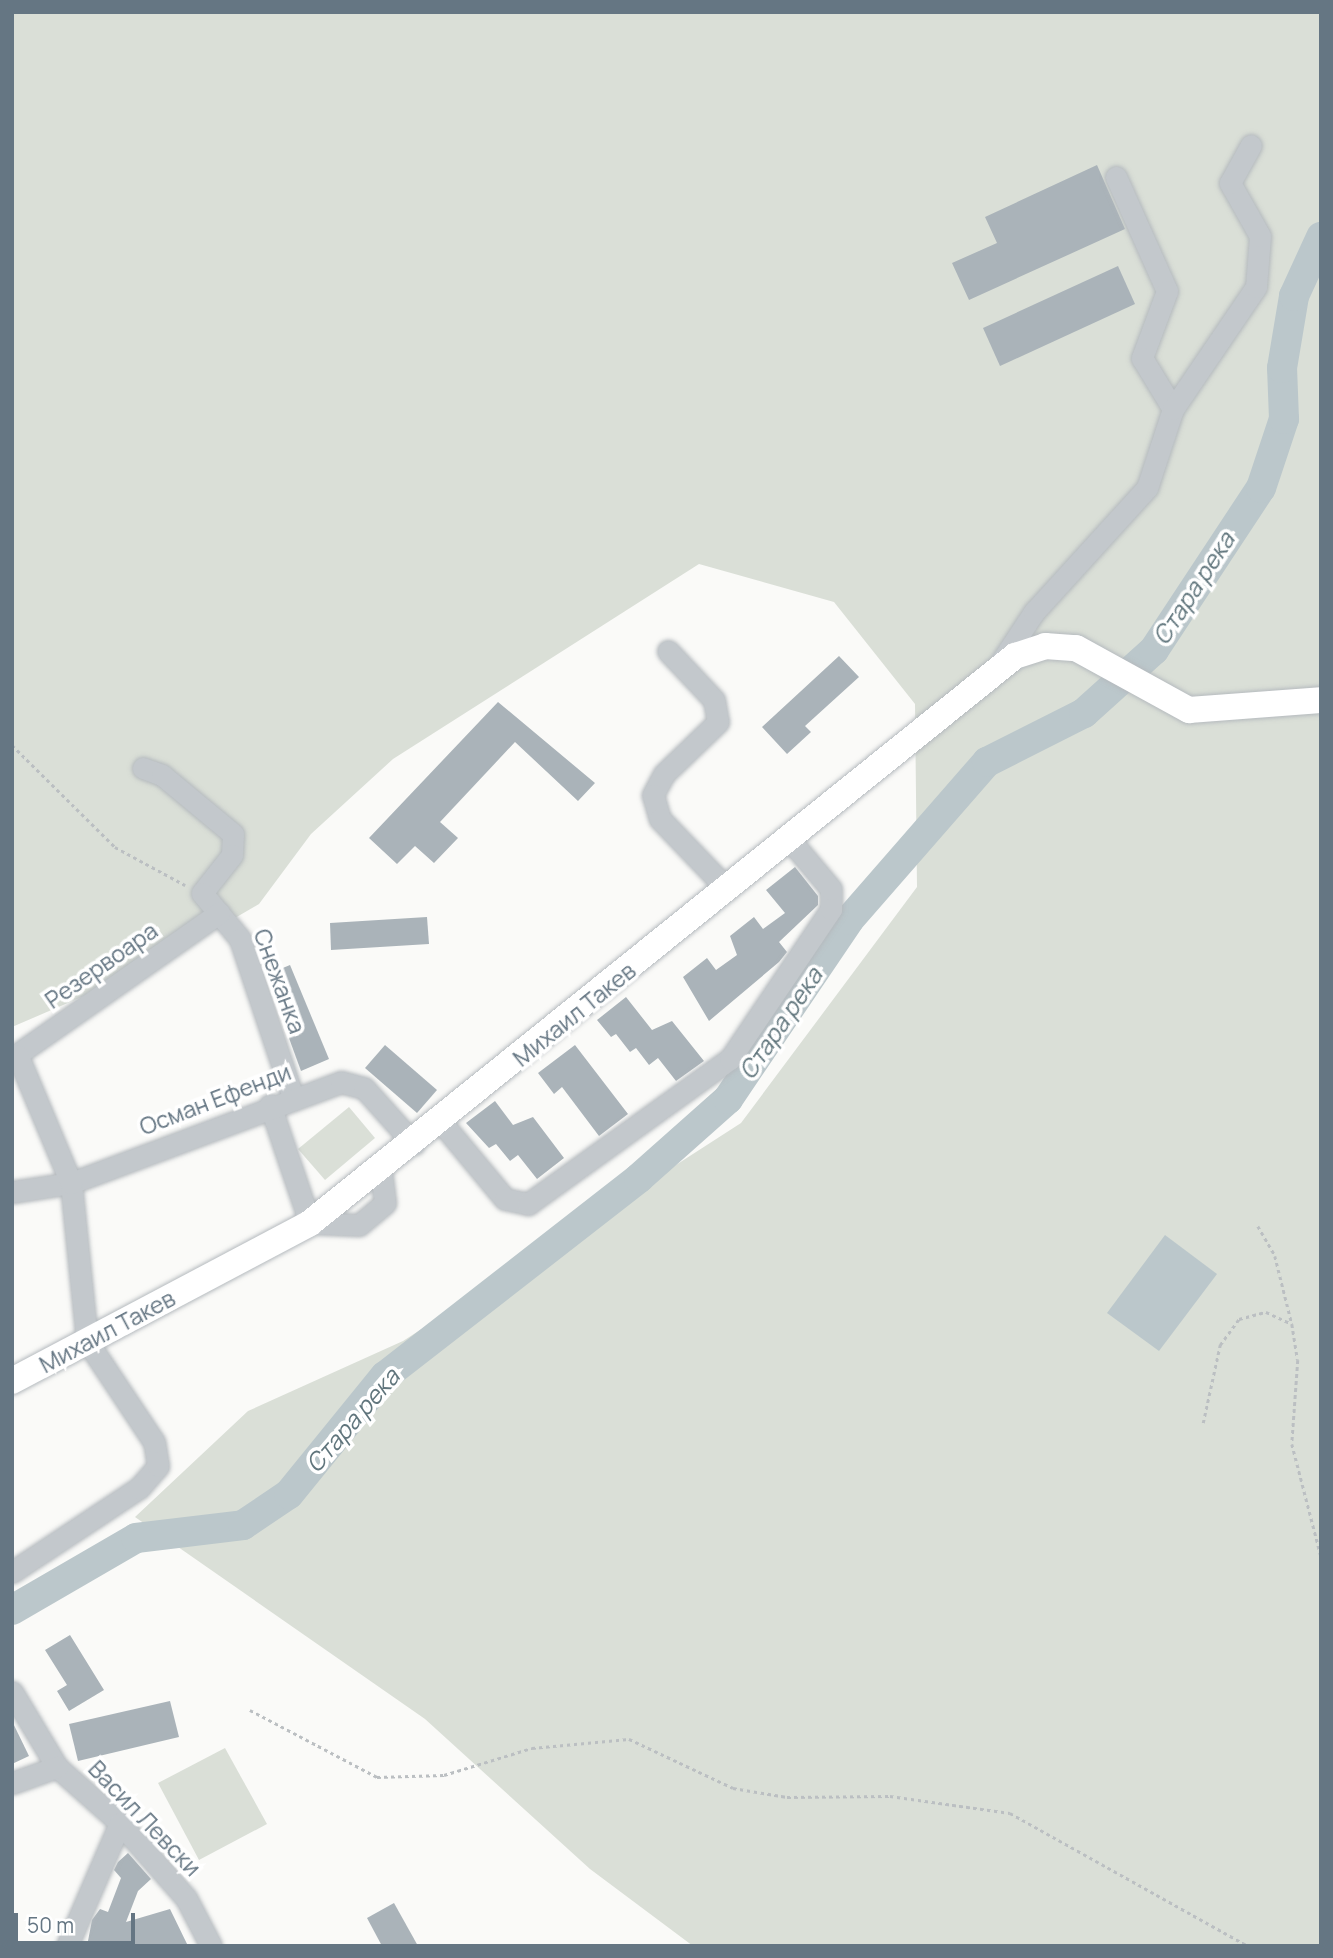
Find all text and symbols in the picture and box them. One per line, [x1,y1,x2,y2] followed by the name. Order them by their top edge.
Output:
[1146,526,1240,650] water label: Стара река
[40,916,162,1014] street label: Резервоара
[248,925,312,1037] street label: Снежанка
[507,956,641,1072] street label: Михаил Такев
[732,962,828,1084] water label: Стара река
[135,1057,295,1141] street label: Осман Ефенди
[35,1284,179,1378] street label: Михаил Такев
[299,1362,405,1478] water label: Стара река
[83,1755,207,1881] street label: Васил Левски
[18,1898,138,1942] scale bar
[27,1911,74,1939] text: 50 m

